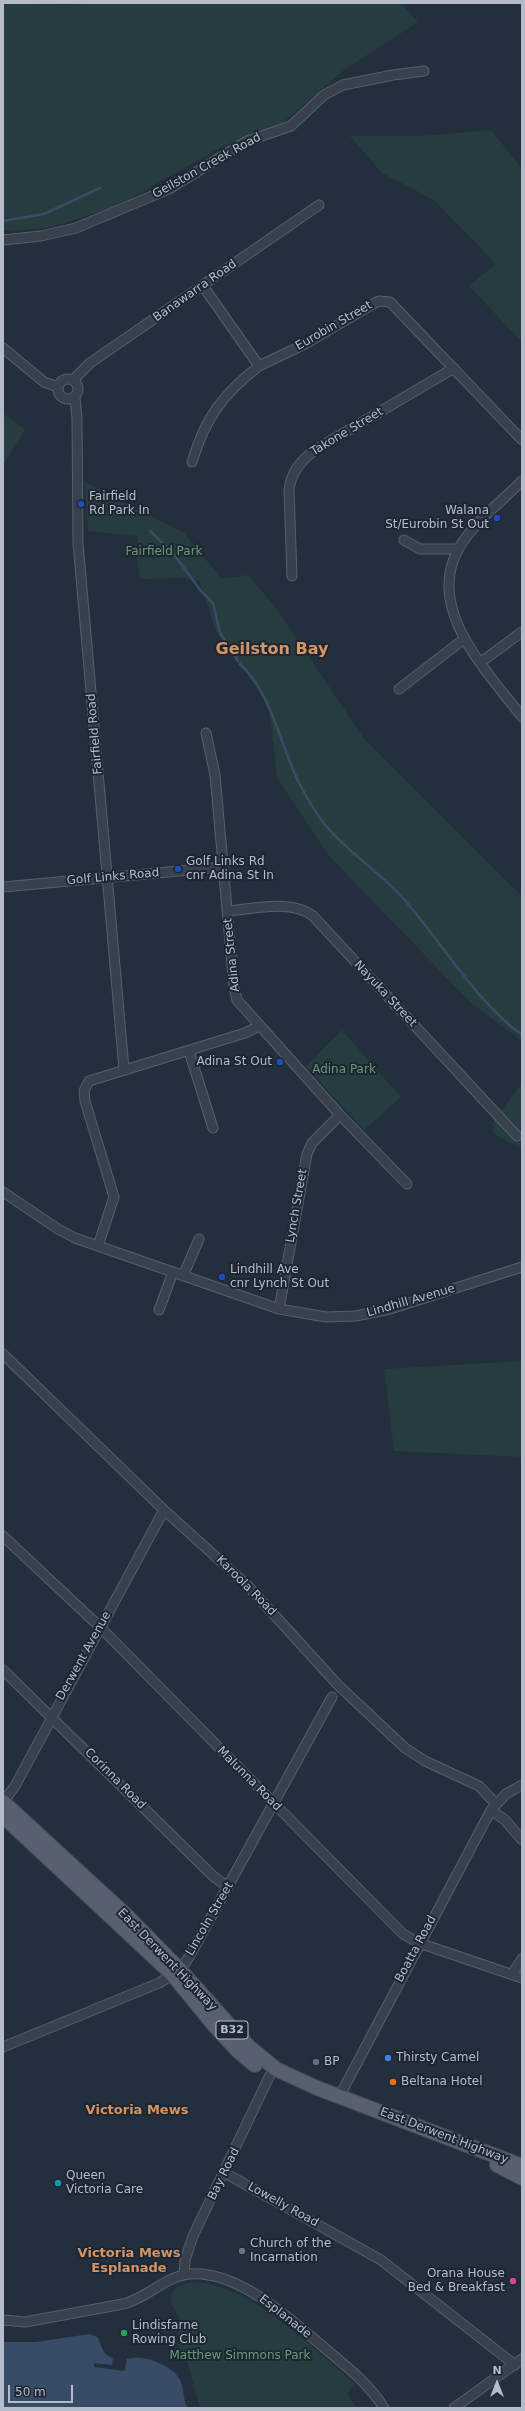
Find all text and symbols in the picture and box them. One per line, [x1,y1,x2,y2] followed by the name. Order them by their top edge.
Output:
[150,130,264,202] street label: Geilston Creek Road
[150,257,240,325] street label: Banawarra Road
[293,298,375,354] street label: Eurobin Street
[308,405,386,459] street label: Takone Street
[89,490,150,518] place label: Fairfield Rd Park In
[76,499,86,509] marker: Fairfield Rd Park In
[385,504,489,532] place label: Walana St/Eurobin St Out
[492,513,502,523] marker: Walana St/Eurobin St Out
[125,545,203,559] park label: Fairfield Park
[215,640,329,660] district label: Geilston Bay
[84,693,106,775] street label: Fairfield Road
[186,855,274,883] place label: Golf Links Rd cnr Adina St In
[173,864,183,874] marker: Golf Links Rd cnr Adina St In
[66,866,160,888] street label: Golf Links Road
[221,917,243,993] street label: Adina Street
[351,958,419,1030] street label: Nayuka Street
[196,1055,272,1069] place label: Adina St Out
[275,1057,285,1067] marker: Adina St Out
[312,1063,376,1077] park label: Adina Park
[283,1168,311,1244] street label: Lynch Street
[230,1263,329,1291] place label: Lindhill Ave cnr Lynch St Out
[217,1272,227,1282] marker: Lindhill Ave cnr Lynch St Out
[365,1282,457,1320] street label: Lindhill Avenue
[213,1553,279,1619] street label: Karoola Road
[54,1609,114,1703] street label: Derwent Avenue
[214,1744,284,1814] street label: Malunna Road
[81,1745,149,1813] street label: Corinna Road
[183,1880,237,1958] street label: Lincoln Street
[114,1906,220,2014] street label: East Derwent Highway
[392,1913,440,1985] street label: Boatta Road
[216,2021,248,2039] road number: B32
[396,2051,479,2065] place label: Thirsty Camel
[383,2053,393,2063] marker: Thirsty Camel
[324,2055,339,2069] place label: BP
[311,2057,321,2067] marker: BP
[401,2075,483,2089] place label: Beltana Hotel
[388,2077,398,2087] marker: Beltana Hotel
[86,2103,188,2119] district label: Victoria Mews
[378,2105,510,2167] street label: East Derwent Highway
[205,2145,243,2203] street label: Bay Road
[66,2169,143,2197] place label: Queen Victoria Care
[53,2178,63,2188] marker: Queen Victoria Care
[245,2180,321,2230] street label: Lowelly Road
[250,2237,331,2265] place label: Church of the Incarnation
[78,2246,180,2277] district label: Victoria Mews Esplanade
[237,2246,247,2256] marker: Church of the Incarnation
[408,2267,505,2295] place label: Orana House Bed & Breakfast
[508,2276,518,2286] marker: Orana House Bed & Breakfast
[256,2292,314,2342] street label: Esplanade
[132,2319,206,2347] place label: Lindisfarne Rowing Club
[119,2328,129,2338] marker: Lindisfarne Rowing Club
[169,2349,311,2363] park label: Matthew Simmons Park
[477,2363,517,2403] north arrow
[492,2364,502,2377] text: N
[10,2377,75,2403] scale bar
[15,2385,46,2399] text: 50 m

